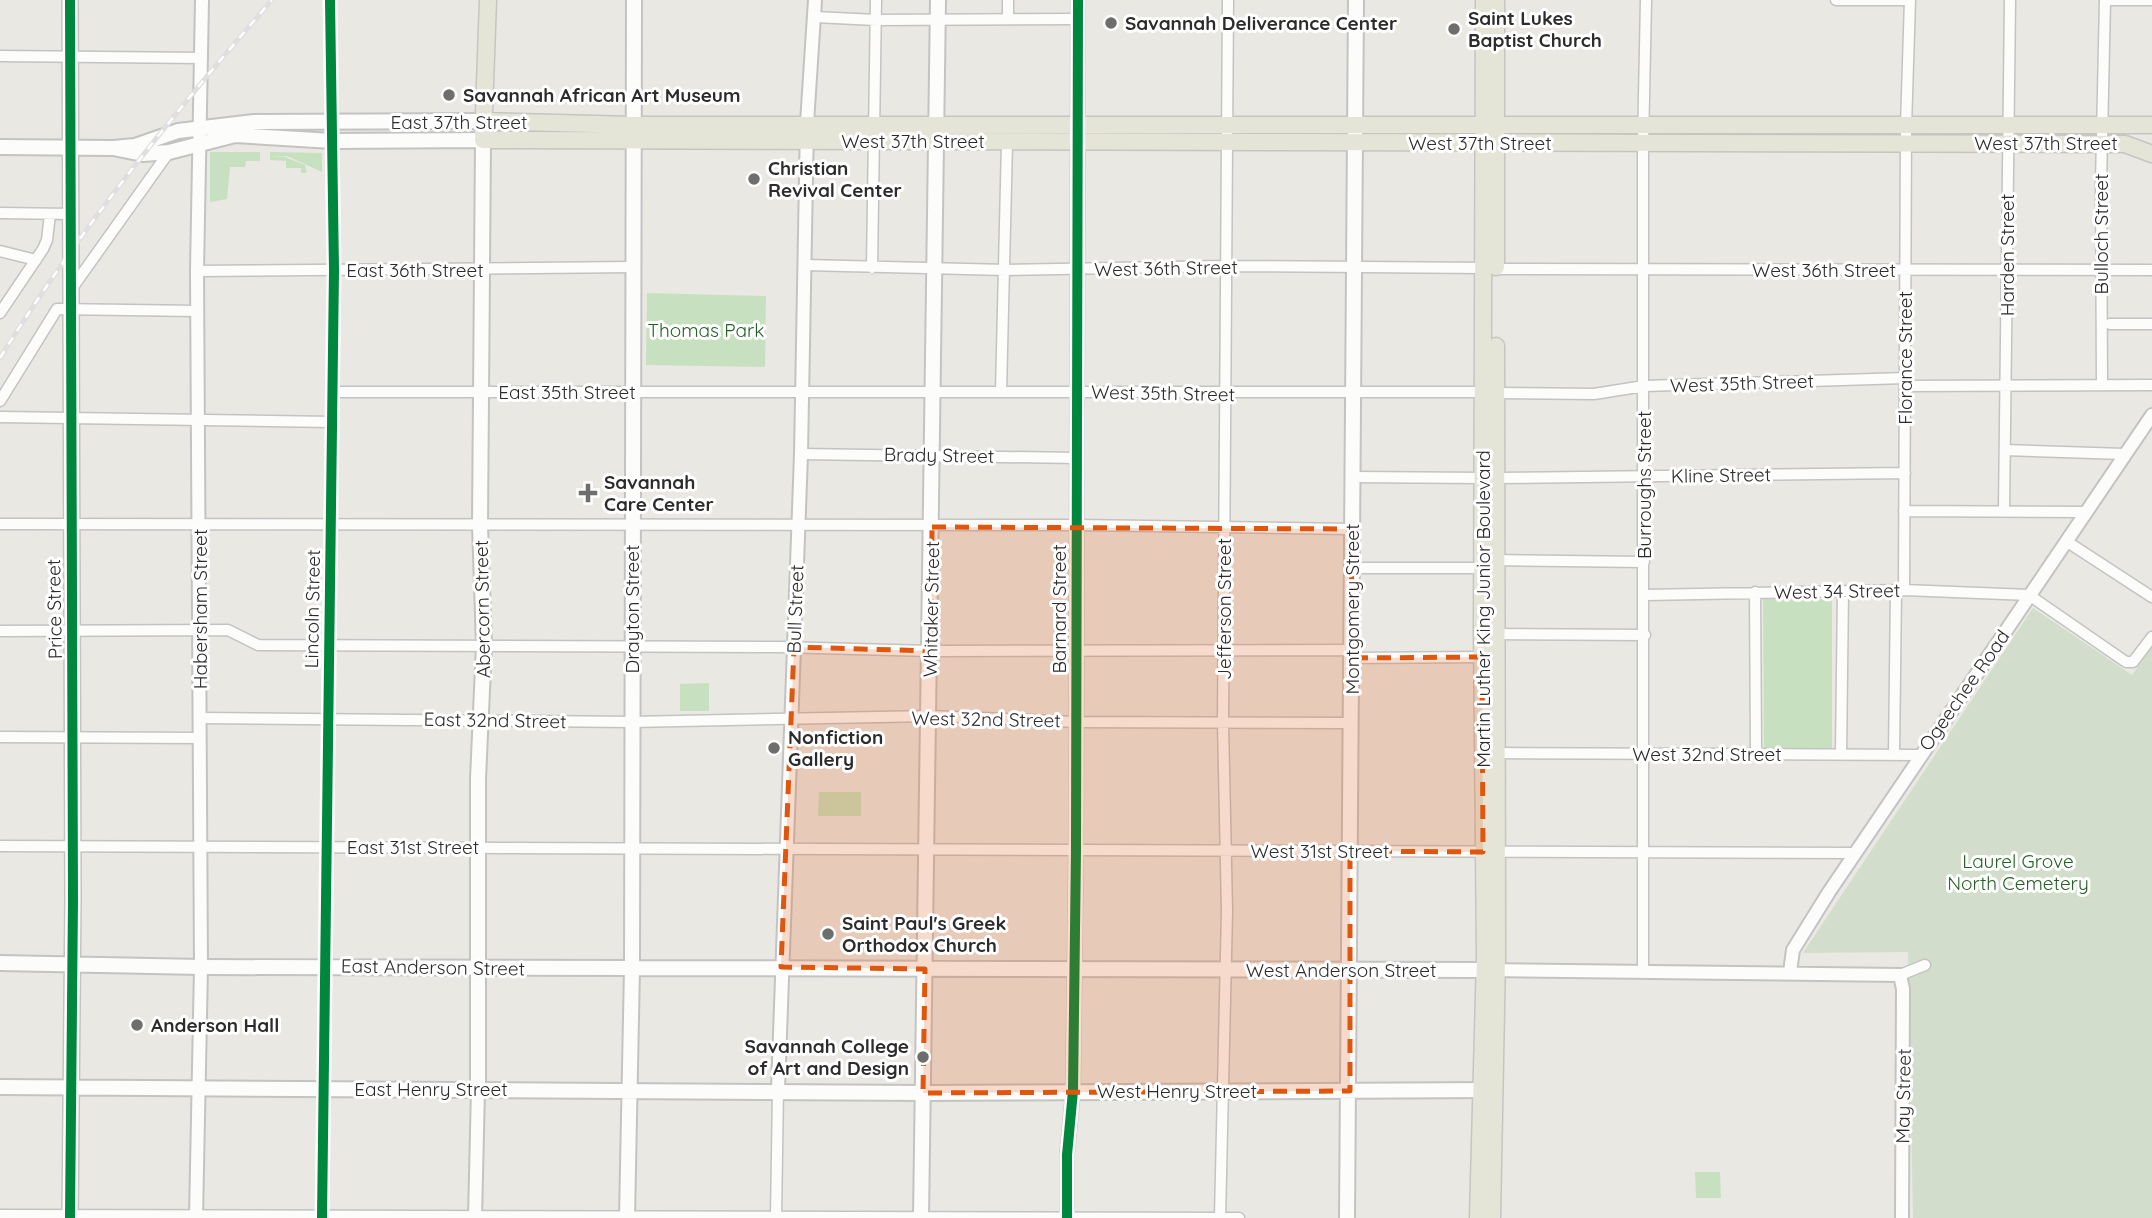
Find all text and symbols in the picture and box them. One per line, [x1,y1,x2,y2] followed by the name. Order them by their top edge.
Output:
[1468,6,1602,52] place label: Saint Lukes Baptist Church
[1125,11,1397,35] place label: Savannah Deliverance Center
[1103,15,1119,31] marker: Savannah Deliverance Center
[1446,21,1462,37] marker: Saint Lukes Baptist Church
[463,83,741,107] place label: Savannah African Art Museum
[441,87,457,103] marker: Savannah African Art Museum
[391,110,527,134] street label: East 37th Street
[841,129,985,153] street label: West 37th Street
[1408,131,1552,155] street label: West 37th Street
[1974,131,2118,155] street label: West 37th Street
[768,156,902,202] place label: Christian Revival Center
[746,171,762,187] marker: Christian Revival Center
[2089,174,2113,294] street label: Bulloch Street
[1995,194,2019,316] street label: Harden Street
[1094,255,1238,281] street label: West 36th Street
[346,258,484,282] street label: East 36th Street
[1752,258,1896,282] street label: West 36th Street
[1893,291,1917,425] street label: Florance Street
[648,318,764,342] park label: Thomas Park
[1670,368,1814,398] street label: West 35th Street
[498,380,636,404] street label: East 35th Street
[1091,380,1235,406] street label: West 35th Street
[1632,411,1656,559] street label: Burroughs Street
[884,442,994,468] street label: Brady Street
[1471,450,1495,768] street label: Martin Luther King Junior Boulevard
[1671,462,1771,488] street label: Kline Street
[604,470,714,516] place label: Savannah Care Center
[578,483,598,503] marker: Savannah Care Center
[1340,524,1364,694] street label: Montgomery Street
[188,529,212,689] street label: Habersham Street
[1212,538,1236,680] street label: Jefferson Street
[469,540,495,678] street label: Abercorn Street
[918,541,944,677] street label: Whitaker Street
[1047,544,1071,674] street label: Barnard Street
[620,545,644,673] street label: Drayton Street
[299,549,325,669] street label: Lincoln Street
[41,559,67,659] street label: Price Street
[781,564,809,654] street label: Bull Street
[1774,578,1900,604] street label: West 34 Street
[1913,625,2015,755] street label: Ogeechee Road
[911,706,1061,732] street label: West 32nd Street
[423,707,567,733] street label: East 32nd Street
[788,725,883,771] place label: Nonfiction Gallery
[766,740,782,756] marker: Nonfiction Gallery
[1632,742,1782,766] street label: West 32nd Street
[347,835,479,859] street label: East 31st Street
[1251,839,1389,863] street label: West 31st Street
[1947,849,2089,895] park label: Laurel Grove North Cemetery
[842,911,1007,957] place label: Saint Paul's Greek Orthodox Church
[820,926,836,942] marker: Saint Paul's Greek Orthodox Church
[341,953,525,981] street label: East Anderson Street
[1246,958,1436,982] street label: West Anderson Street
[151,1013,279,1037] place label: Anderson Hall
[129,1017,145,1033] marker: Anderson Hall
[744,1034,909,1080] place label: Savannah College of Art and Design
[1890,1048,1916,1144] street label: May Street
[915,1049,931,1065] marker: Savannah College of Art and Design
[354,1077,508,1101] street label: East Henry Street
[1097,1079,1257,1103] street label: West Henry Street

